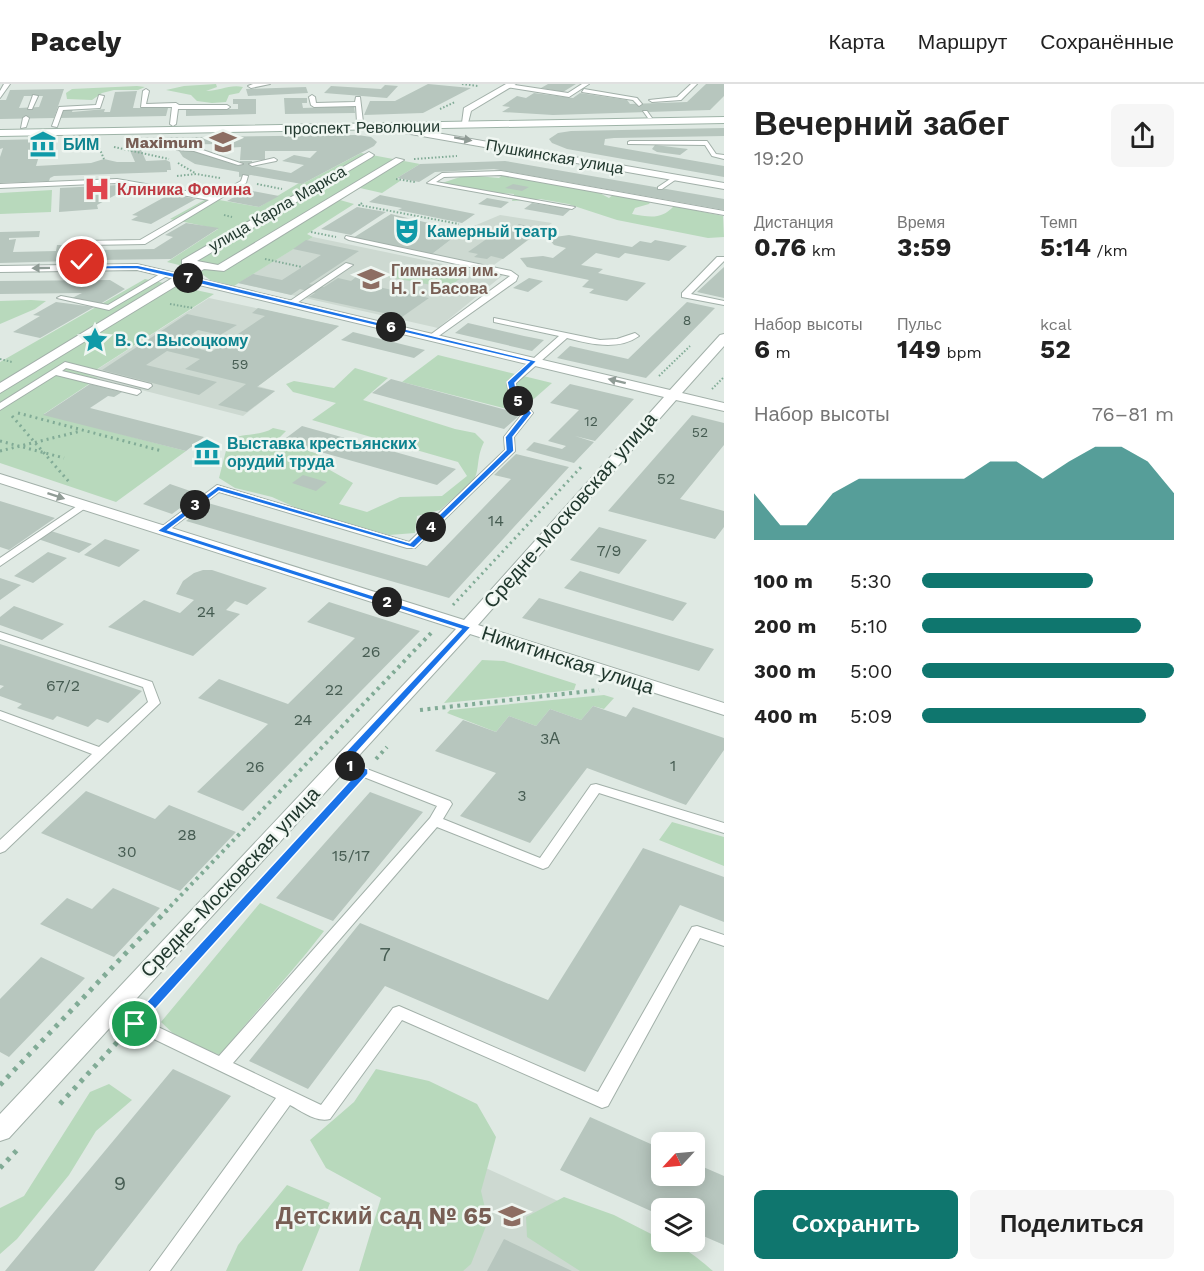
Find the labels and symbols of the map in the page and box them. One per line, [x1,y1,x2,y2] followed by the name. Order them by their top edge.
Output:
[284,117,440,138] street label: проспект Революции
[208,127,238,157] school or university icon: Maximum
[28,129,58,159] museum icon: БИМ
[125,133,203,152] place label: Maximum
[63,135,99,154] place label: БИМ
[454,135,473,144] one-way arrow
[485,135,625,178] street label: Пушкинская улица
[205,161,349,255] street label: улица Карла Маркса
[82,174,112,204] hospital icon: Клиника Фомина
[117,180,251,199] place label: Клиника Фомина
[392,216,422,246] theatre icon: Камерный театр
[427,222,558,241] place label: Камерный театр
[56,236,107,287] pin
[391,261,498,298] place label: Гимназия им. Н. Г. Басова
[173,263,203,293] pin: 7
[32,264,51,273] one-way arrow
[356,264,386,294] school or university icon: Гимназия им. Н. Г. Басова
[376,312,406,342] pin: 6
[683,312,691,328] house number: 8
[80,325,110,355] place icon: В. С. Высоцкому
[115,331,248,350] place label: В. С. Высоцкому
[232,356,248,372] house number: 59
[608,376,626,386] one-way arrow
[503,386,533,416] pin: 5
[478,406,662,613] street label: Средне-Московская улица
[584,413,598,429] house number: 12
[692,424,708,440] house number: 52
[227,434,417,471] place label: Выставка крестьянских орудий труда
[192,437,222,467] museum icon: Выставка крестьянских орудий труда
[657,469,675,488] house number: 52
[180,490,210,520] pin: 3
[47,492,65,502] one-way arrow
[488,511,504,530] house number: 14
[416,512,446,542] pin: 4
[597,541,621,560] house number: 7/9
[372,587,402,617] pin: 2
[197,602,216,621] house number: 24
[479,621,658,699] street label: Никитинская улица
[361,642,381,661] house number: 26
[46,676,80,695] house number: 67/2
[325,680,343,699] house number: 22
[294,710,313,729] house number: 24
[540,729,560,748] house number: 3А
[335,751,365,781] pin: 1
[670,756,676,775] house number: 1
[245,757,265,776] house number: 26
[135,781,325,982] street label: Средне-Московская улица
[517,786,527,805] house number: 3
[177,825,197,844] house number: 28
[117,842,137,861] house number: 30
[332,846,370,865] house number: 15/17
[379,942,391,966] house number: 7
[109,998,160,1049] pin
[651,1132,705,1186] north arrow
[114,1171,126,1195] house number: 9
[497,1201,527,1231] school or university icon: Детский сад № 65
[276,1202,492,1230] place label: Детский сад № 65

